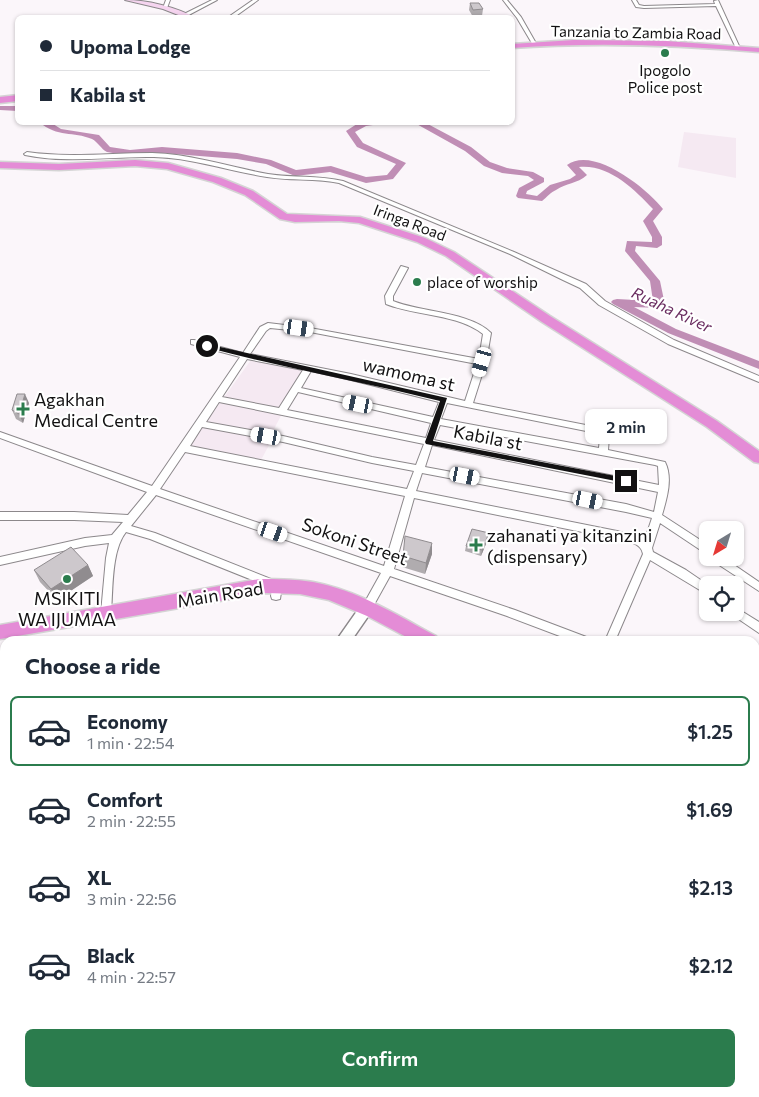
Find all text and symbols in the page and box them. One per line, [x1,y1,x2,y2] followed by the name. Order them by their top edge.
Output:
[551,22,721,42] street label: Tanzania to Zambia Road
[70,35,190,58] text: Upoma Lodge
[659,47,671,59] marker: Ipogolo Police post
[628,61,702,96] place label: Ipogolo Police post
[70,83,145,106] text: Kabila st
[371,200,449,244] street label: Iringa Road
[427,273,538,291] place label: place of worship
[411,276,423,288] marker: place of worship
[629,282,716,336] water label: Ruaha River
[283,318,314,338] car
[196,335,218,357] route start
[470,346,493,378] car
[361,353,457,395] street label: wamoma st
[34,388,158,431] place label: Agakhan Medical Centre
[341,394,374,414] car
[16,402,30,416] marker: Agakhan Medical Centre
[585,408,667,444] callout: 2 min
[606,417,646,436] text: 2 min
[452,420,524,454] street label: Kabila st
[249,426,282,446] car
[448,466,481,486] car
[615,470,637,492] route end
[571,490,604,510] car
[299,513,411,569] street label: Sokoni Street
[256,520,289,544] car
[699,521,744,566] north arrow
[699,521,744,621] map controls
[487,524,652,567] place label: zahanati ya kitanzini (dispensary)
[469,538,483,552] marker: zahanati ya kitanzini (dispensary)
[61,573,73,585] marker: MSIKITI WA IJUMAA
[175,576,265,612] street label: Main Road
[699,576,744,621] button: locate
[18,587,116,630] place label: MSIKITI WA IJUMAA
[25,652,160,679] text: Choose a ride
[27,709,72,754] icon: car
[87,710,168,733] text: Economy
[687,720,733,743] text: $1.25
[87,733,174,752] text: 1 min · 22:54
[27,787,72,832] icon: car
[87,788,163,811] text: Comfort
[686,798,733,821] text: $1.69
[87,811,176,830] text: 2 min · 22:55
[27,865,72,910] icon: car
[87,866,112,889] text: XL
[689,876,733,899] text: $2.13
[87,889,177,908] text: 3 min · 22:56
[27,943,72,988] icon: car
[87,944,135,967] text: Black
[689,954,733,977] text: $2.12
[87,967,176,986] text: 4 min · 22:57
[25,1029,735,1087] button: Confirm

